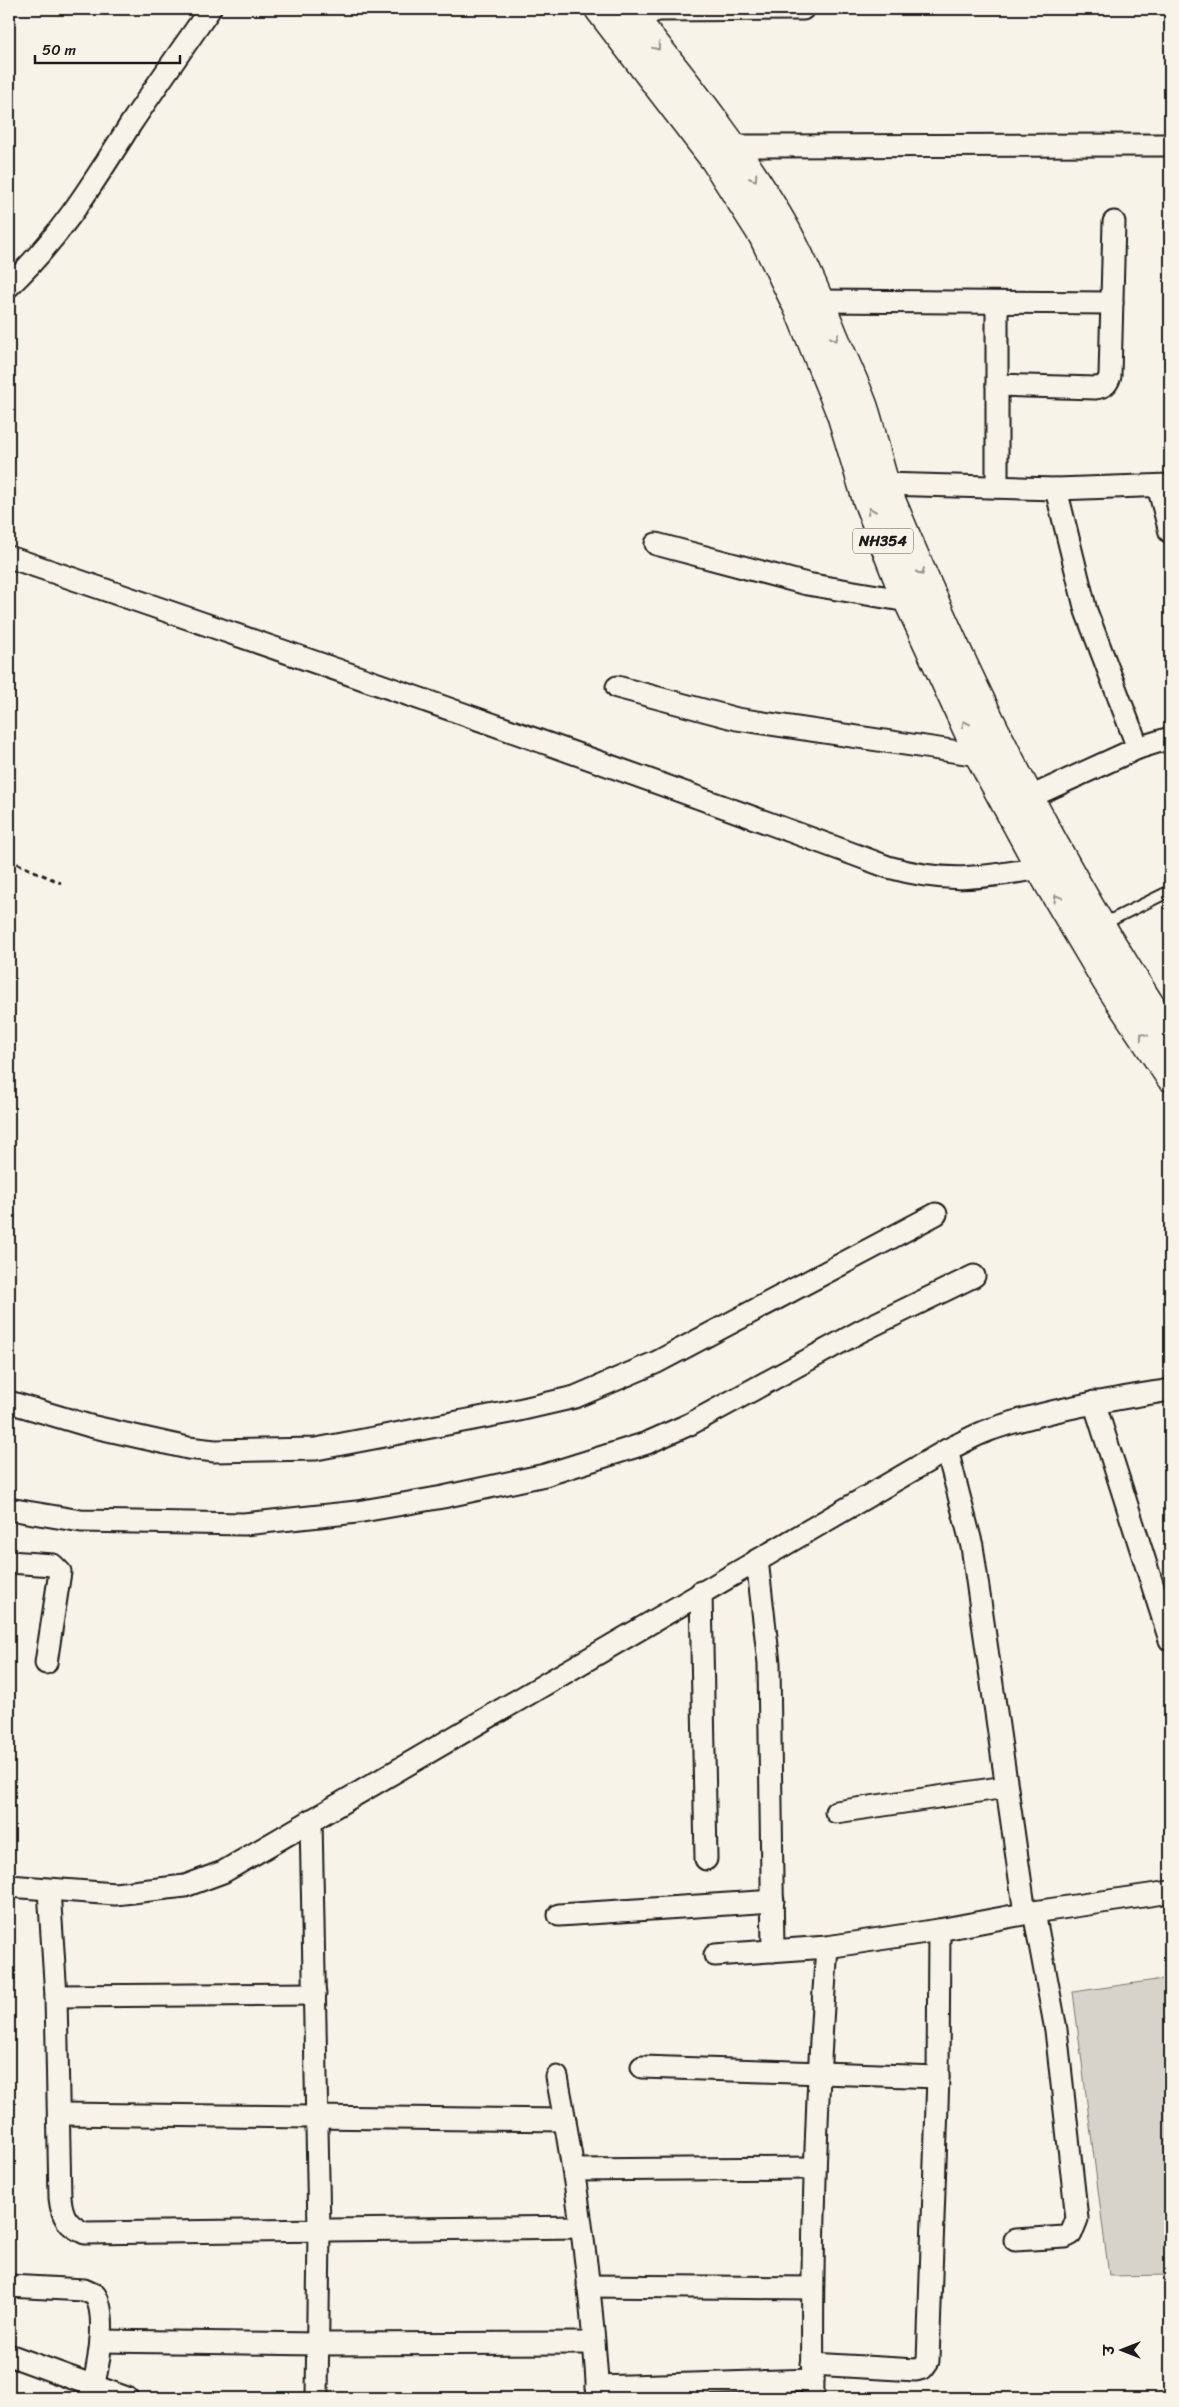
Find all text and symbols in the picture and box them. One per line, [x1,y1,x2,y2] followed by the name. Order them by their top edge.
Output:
[35,32,180,64] scale bar
[42,37,77,63] text: 50 m
[652,41,660,50] one-way arrow
[747,173,757,182] one-way arrow
[829,333,839,342] one-way arrow
[867,507,878,516] one-way arrow
[853,528,913,554] road number: NH354
[915,567,925,576] one-way arrow
[961,720,971,729] one-way arrow
[1054,895,1064,904] one-way arrow
[1140,1033,1149,1042] one-way arrow
[1096,2324,1146,2374] north arrow
[1097,2344,1122,2357] text: उ

